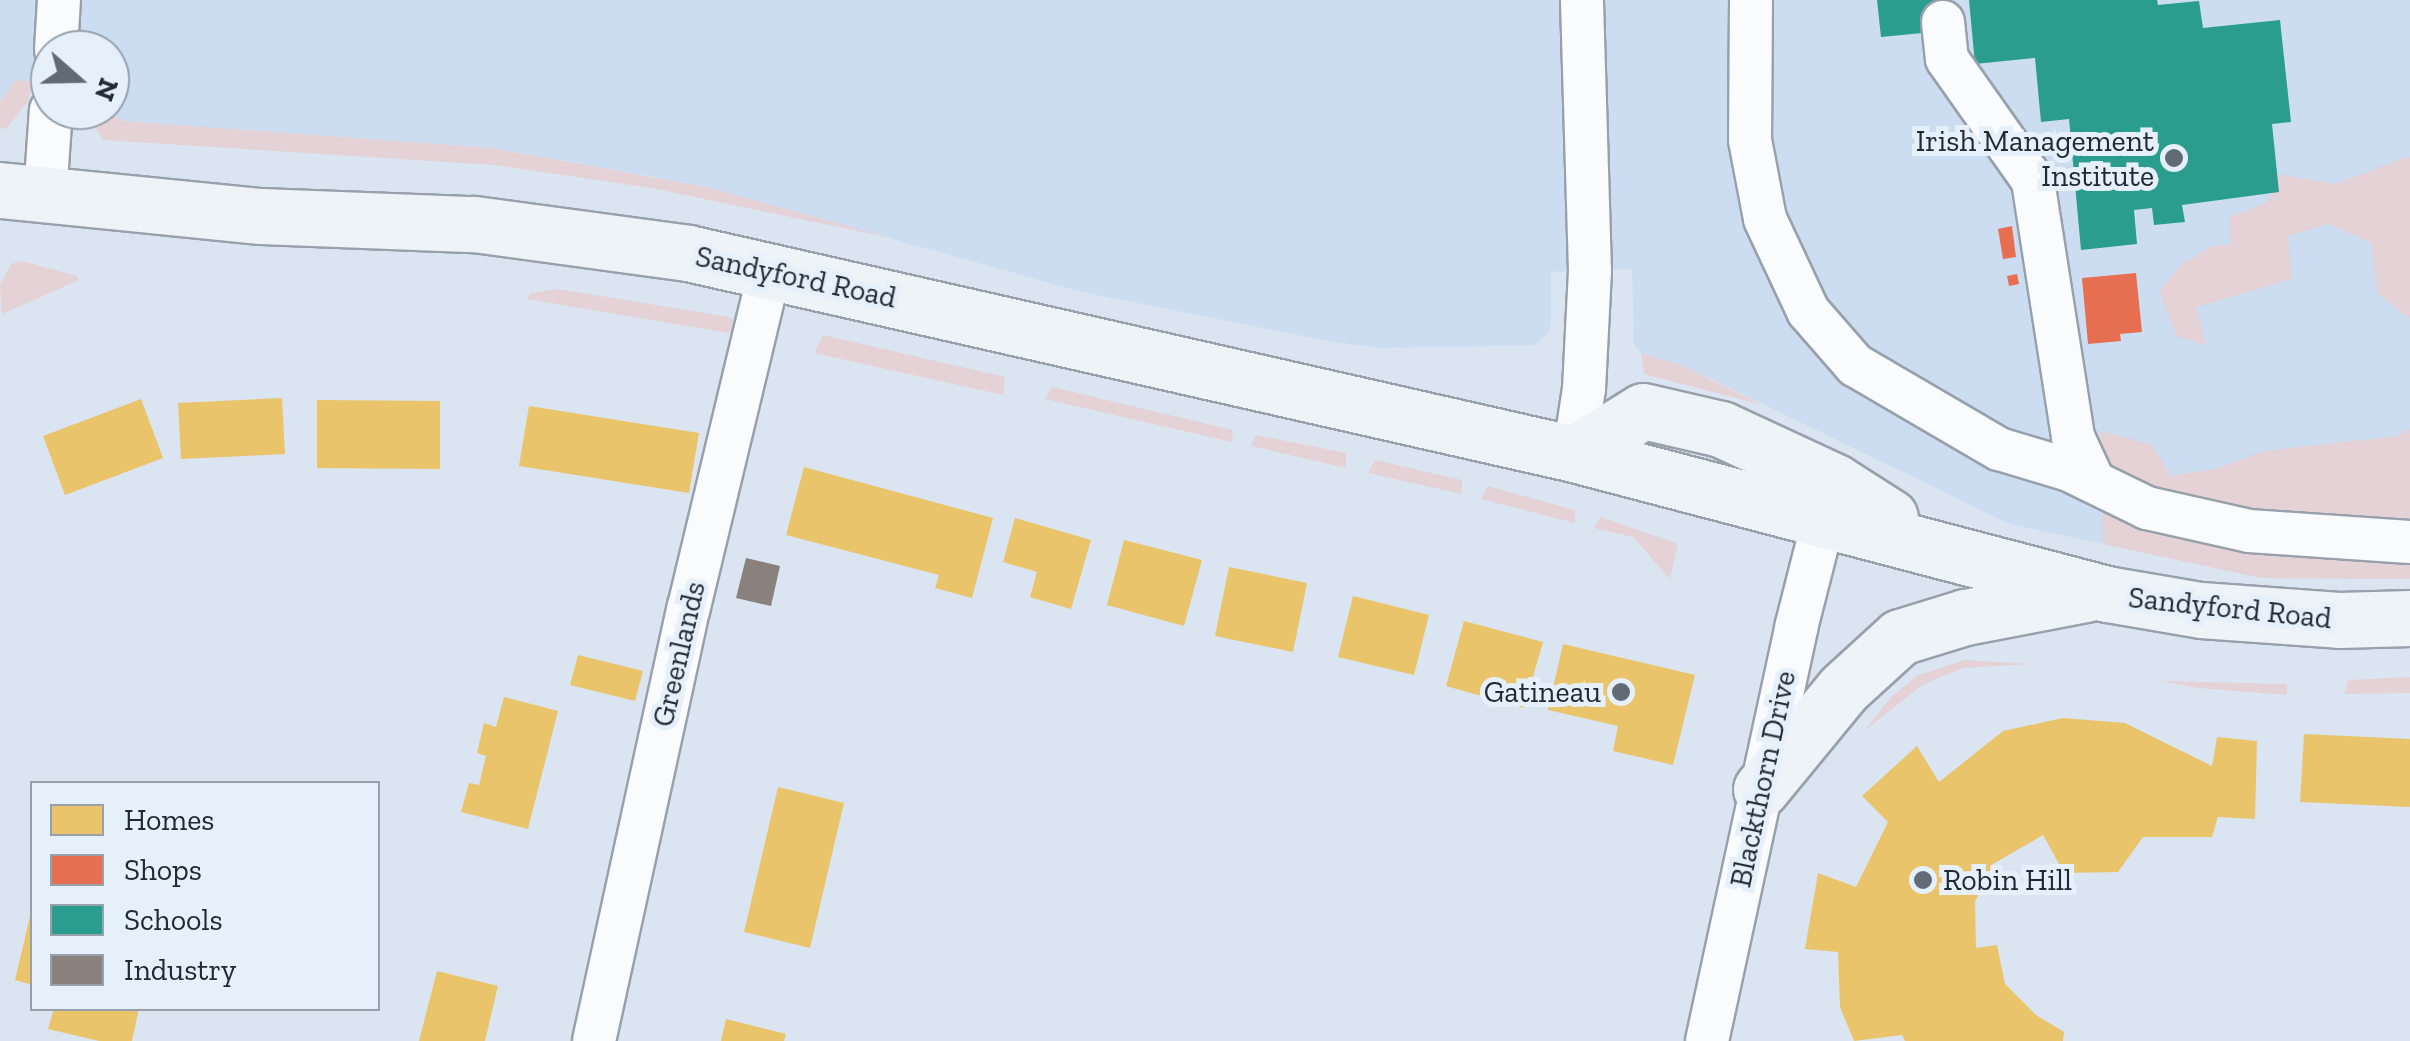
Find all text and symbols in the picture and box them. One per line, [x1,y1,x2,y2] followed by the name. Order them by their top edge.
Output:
[30,30,130,130] north arrow
[88,74,126,105] text: N
[1915,123,2154,194] place label: Irish Management Institute
[2163,147,2185,169] marker: Irish Management Institute
[692,238,900,316] street label: Sandyford Road
[645,578,713,730] street label: Greenlands
[2127,579,2333,637] street label: Sandyford Road
[1722,667,1804,891] street label: Blackthorn Drive
[1484,674,1601,710] place label: Gatineau
[1610,681,1632,703] marker: Gatineau
[30,781,380,1011] legend
[124,802,214,838] text: Homes
[124,852,202,888] text: Shops
[1943,862,2072,898] place label: Robin Hill
[1912,869,1934,891] marker: Robin Hill
[124,902,223,938] text: Schools
[124,952,236,988] text: Industry

